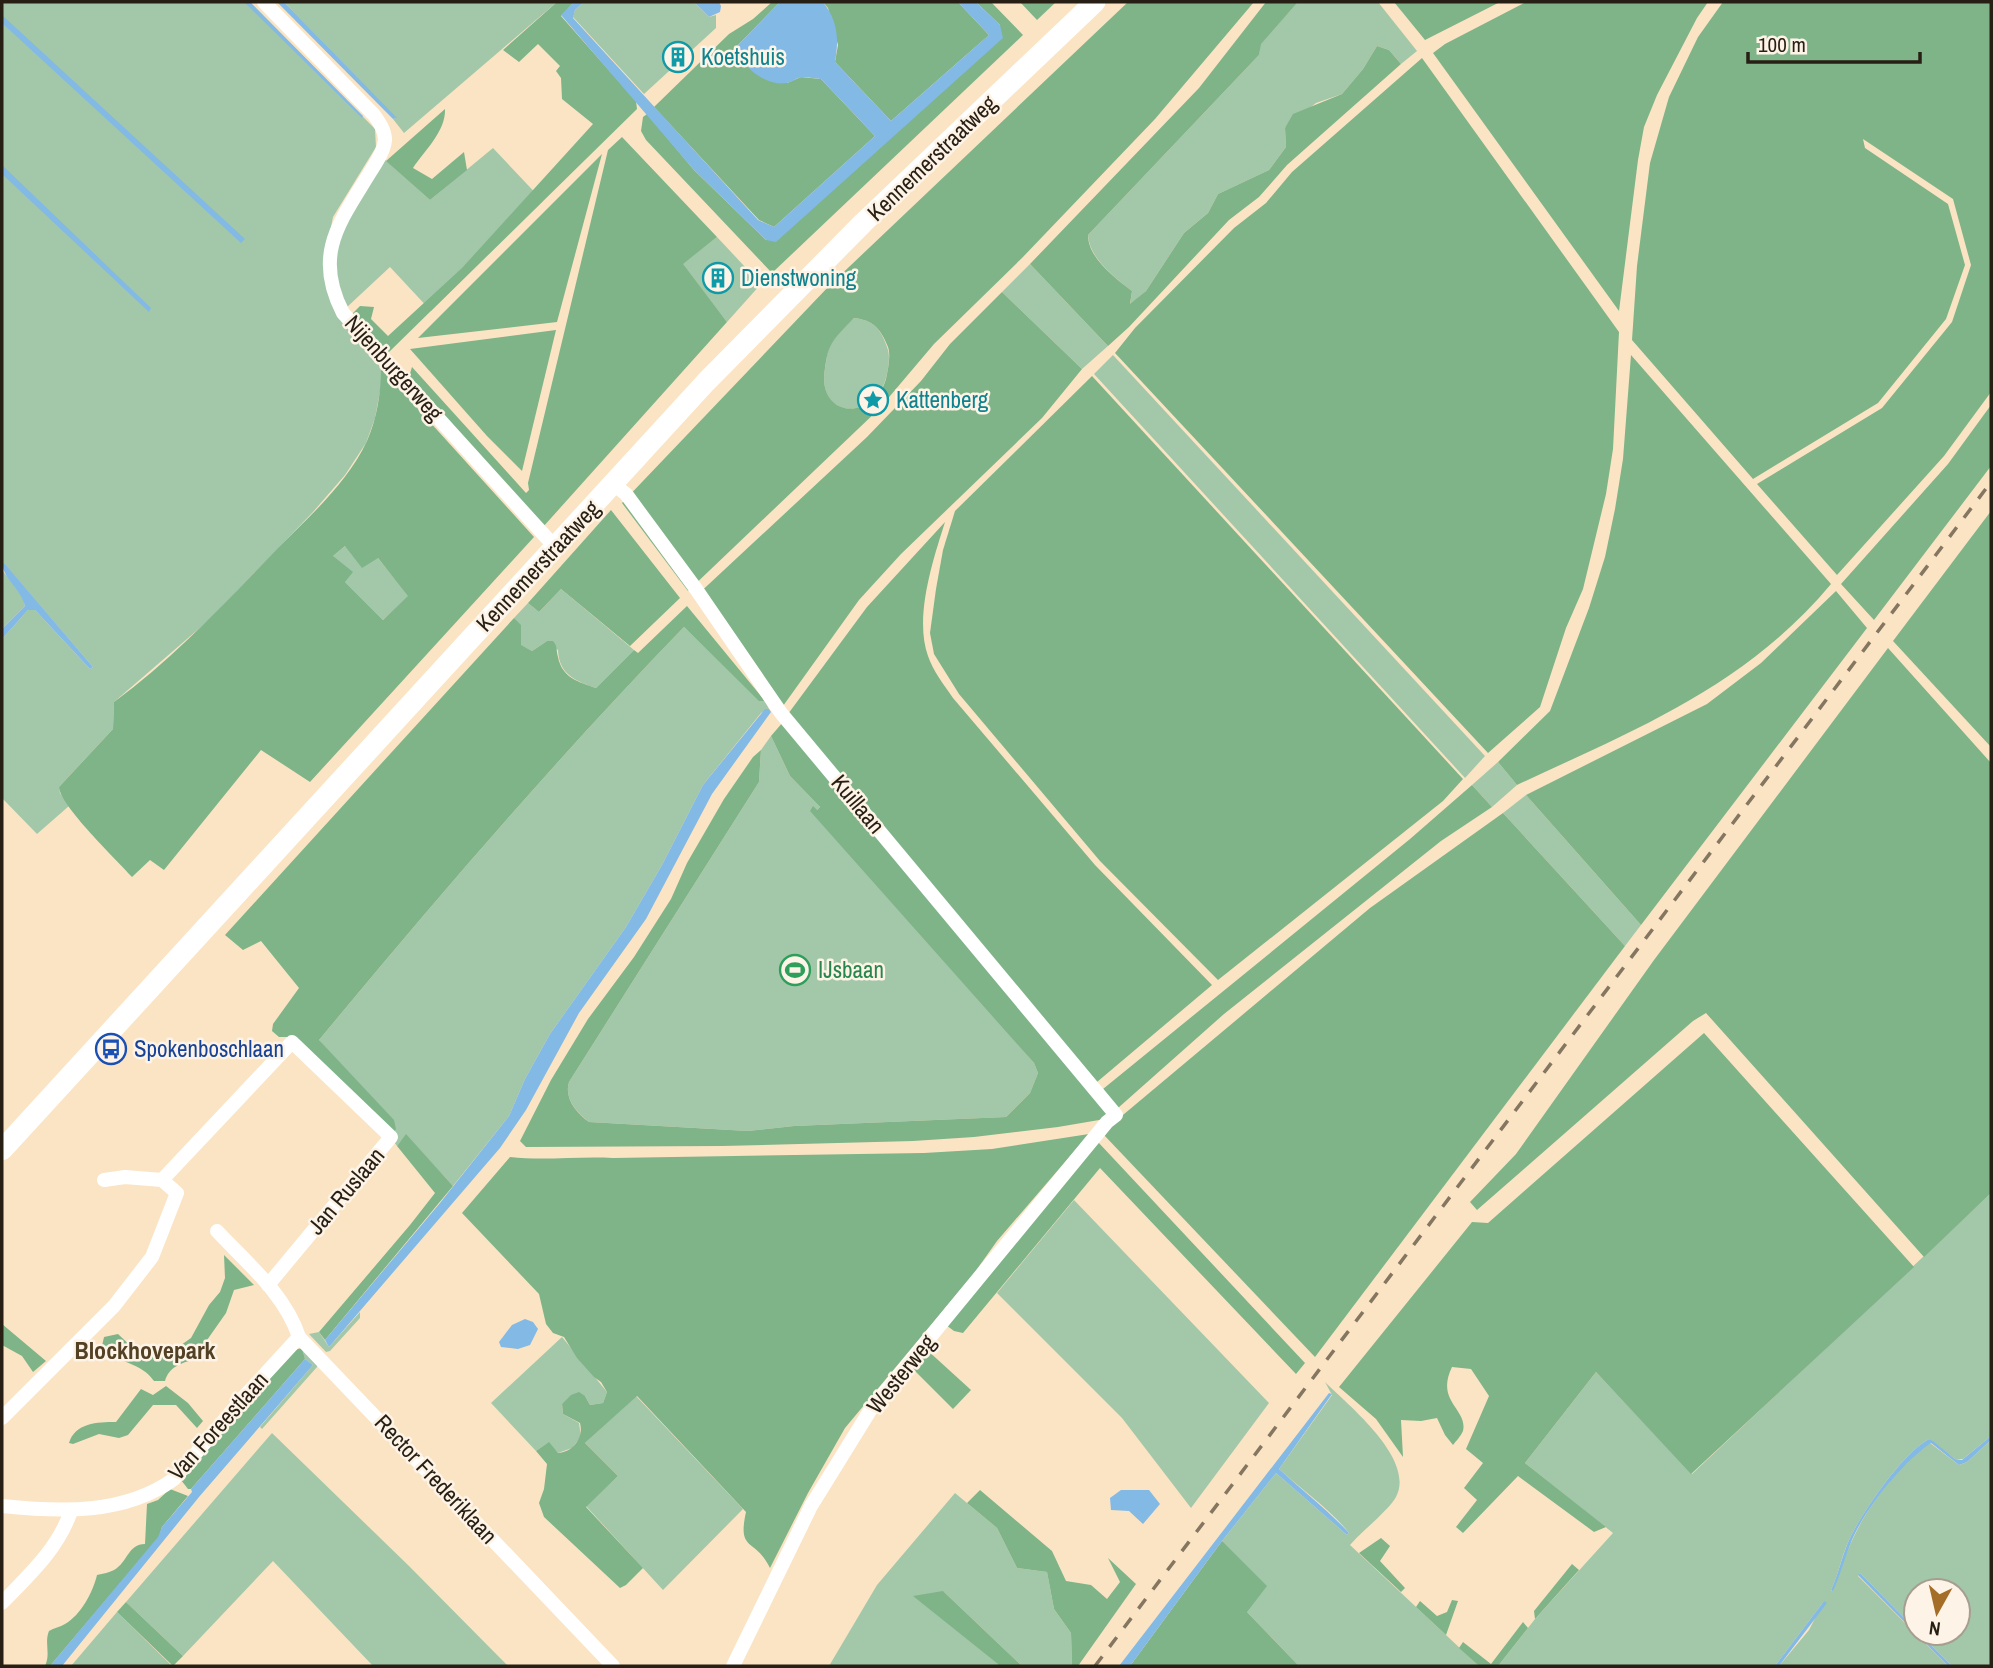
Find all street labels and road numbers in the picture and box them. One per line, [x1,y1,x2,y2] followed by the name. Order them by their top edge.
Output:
[860,88,1003,227] street label: Kennemerstraatweg
[338,308,451,428] street label: Nijenburgerweg
[469,493,607,638] street label: Kennemerstraatweg
[825,768,892,840] street label: Kuillaan
[300,1141,391,1241] street label: Jan Ruslaan
[859,1327,943,1420] street label: Westerweg
[161,1365,275,1487] street label: Van Foreestlaan
[368,1407,505,1550] street label: Rector Frederiklaan

